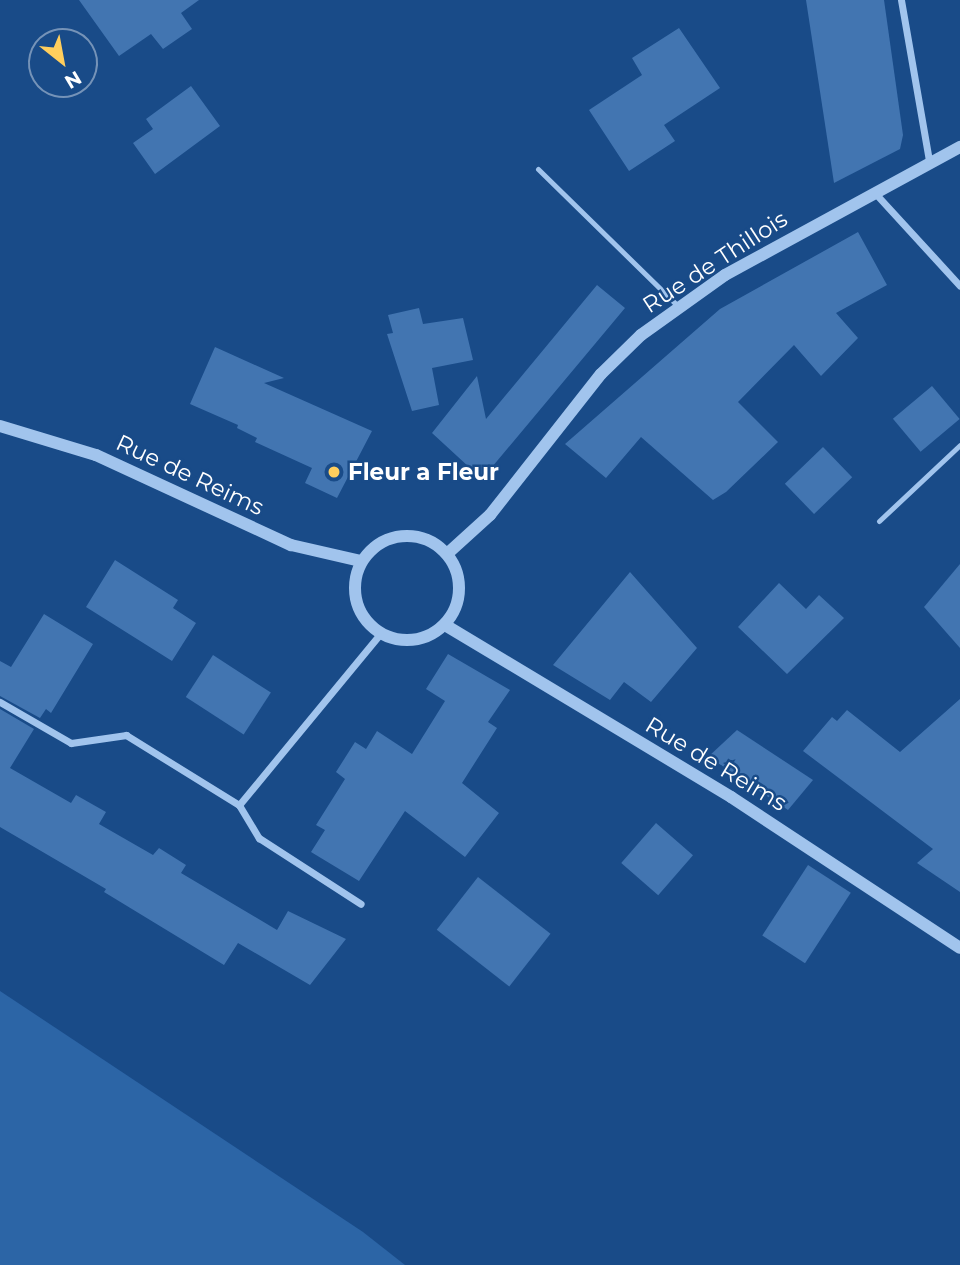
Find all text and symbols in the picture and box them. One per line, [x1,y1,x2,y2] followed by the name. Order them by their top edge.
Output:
[28,28,98,98] north arrow
[61,66,86,94] text: N
[638,205,792,319] street label: Rue de Thillois
[112,429,268,521] street label: Rue de Reims
[348,458,499,486] place label: Fleur a Fleur
[326,464,342,480] marker: Fleur a Fleur
[640,711,792,817] street label: Rue de Reims

